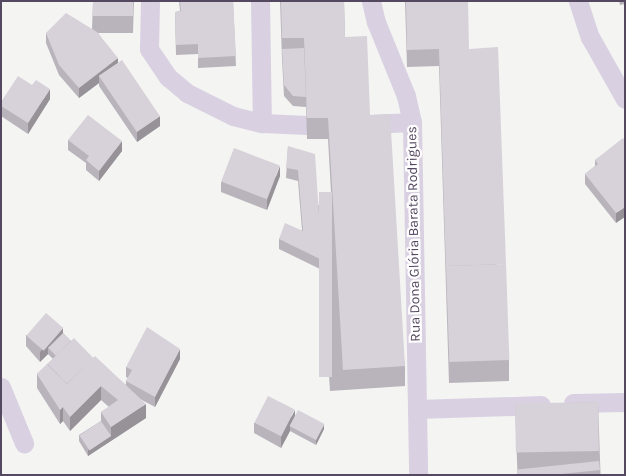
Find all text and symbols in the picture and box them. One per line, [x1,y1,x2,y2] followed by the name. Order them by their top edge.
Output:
[404,126,424,342] street label: Rua Dona Glória Barata Rodrigues

